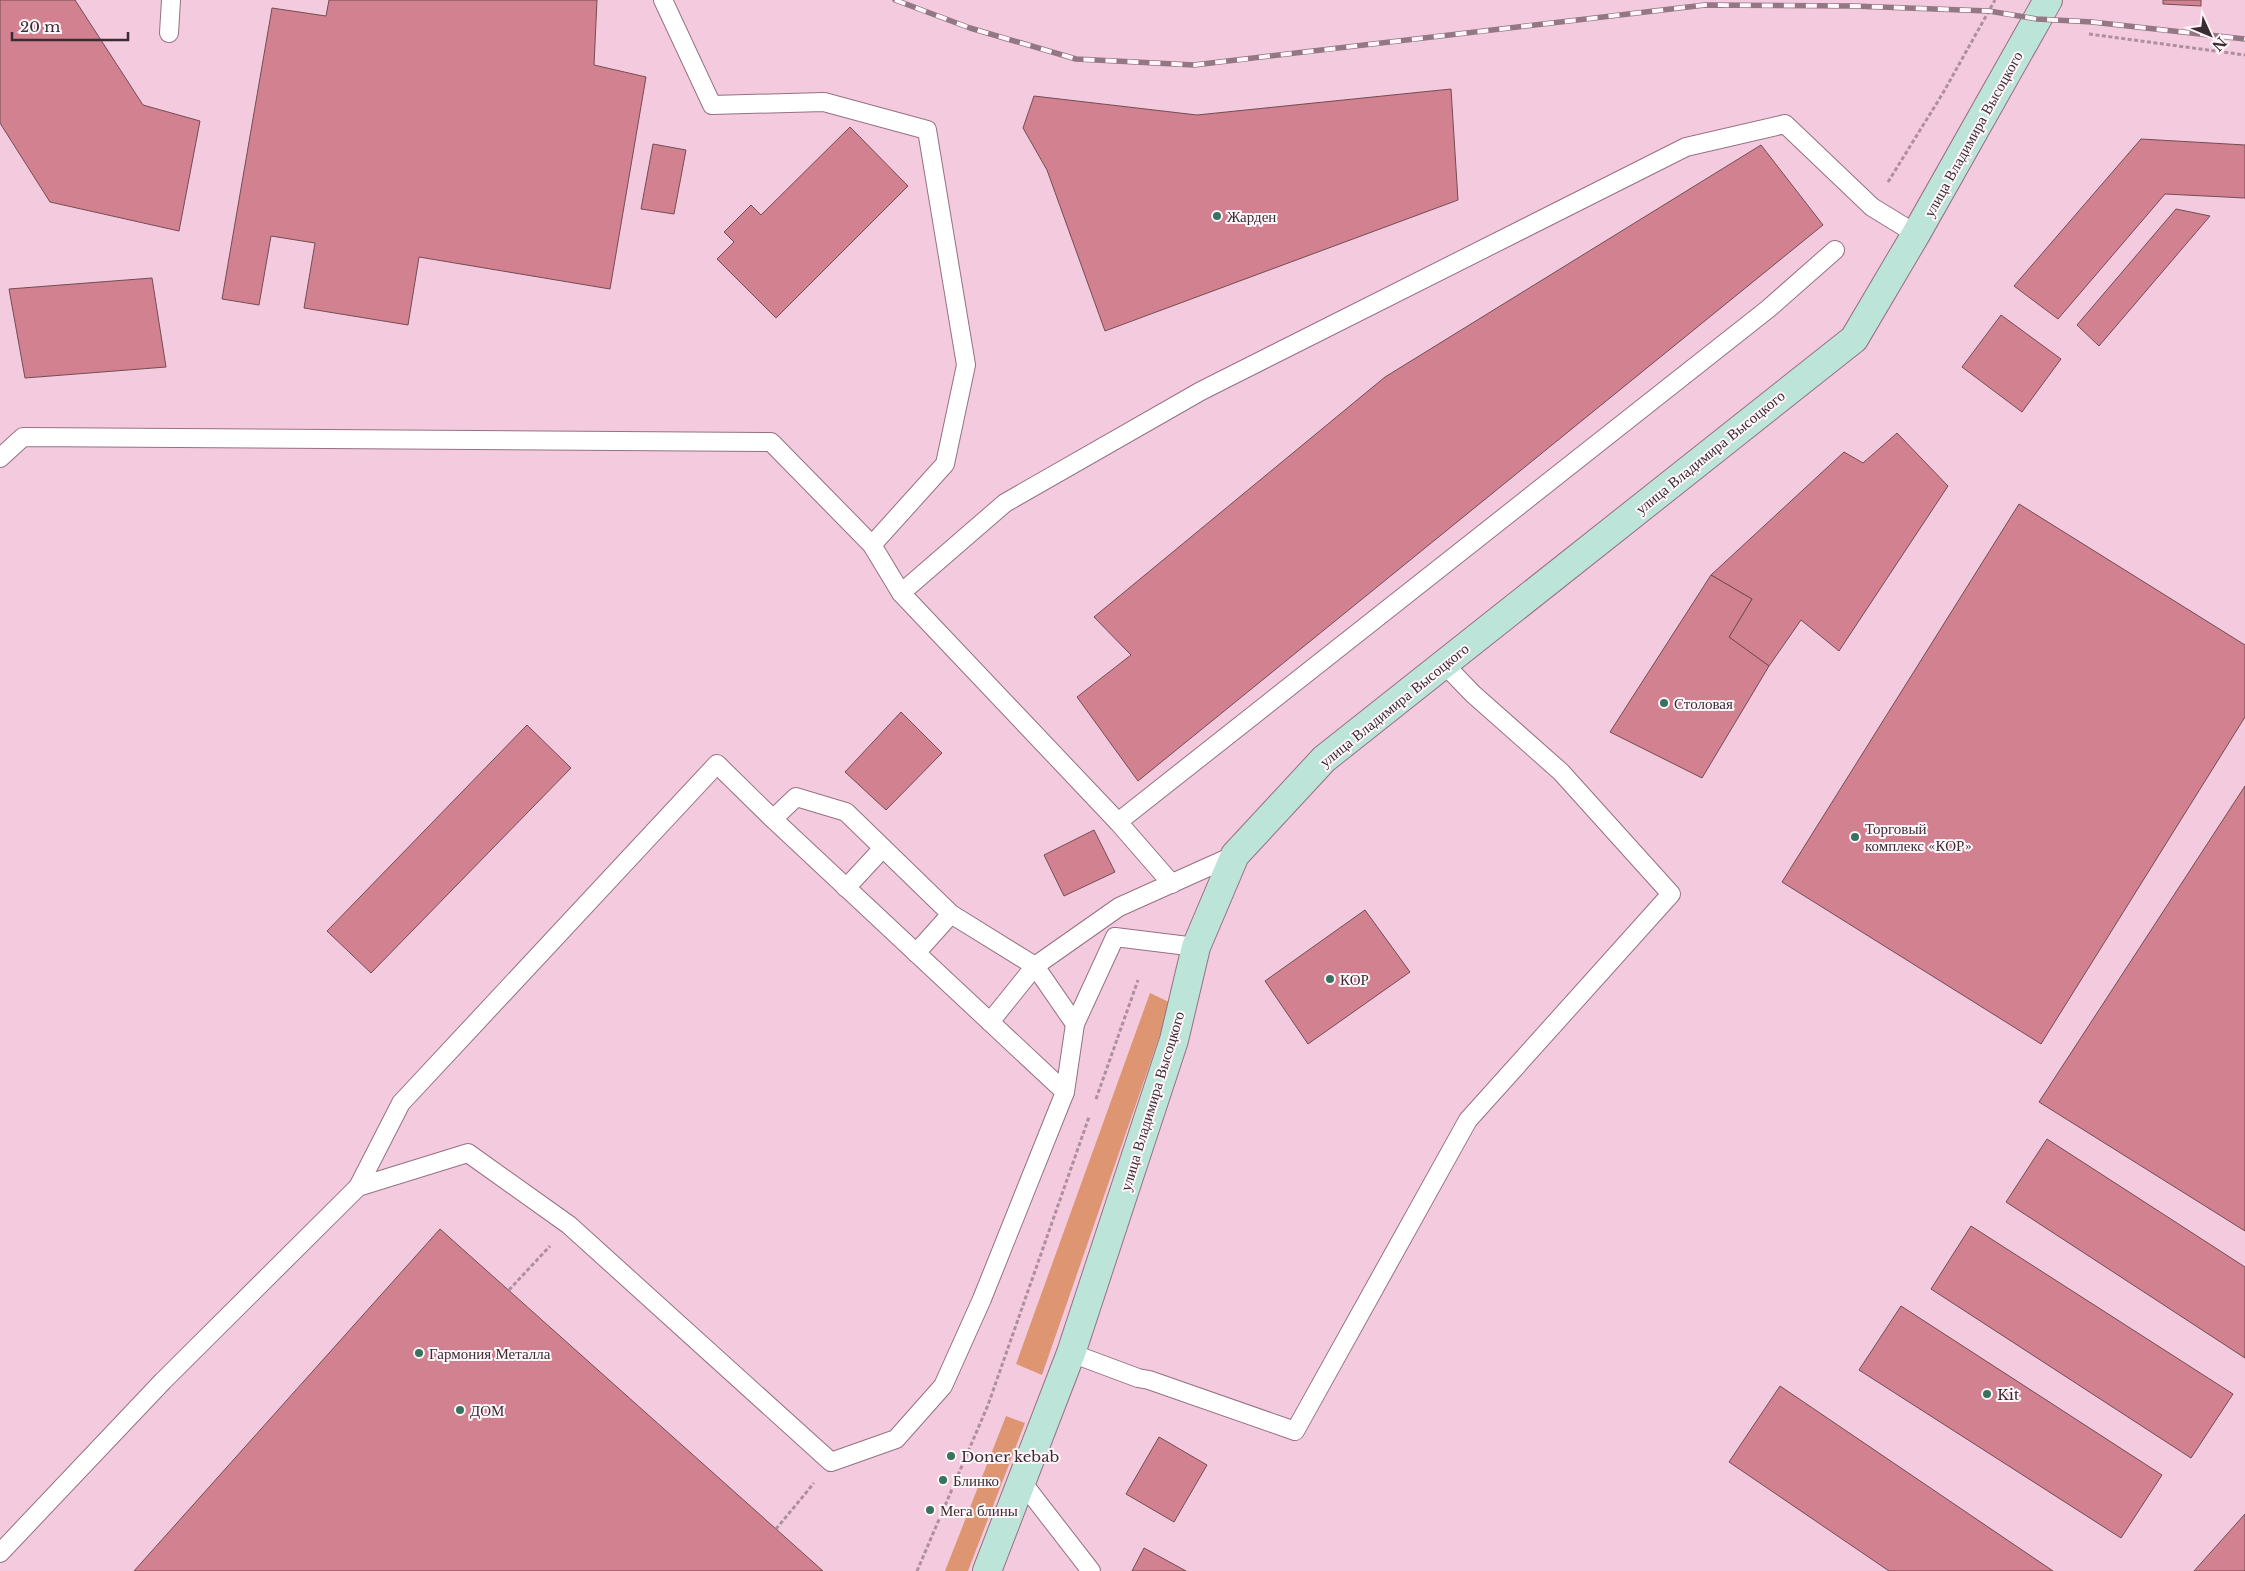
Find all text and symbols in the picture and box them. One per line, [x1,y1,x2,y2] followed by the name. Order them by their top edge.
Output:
[12,10,129,42] scale bar
[2185,10,2235,60] north arrow
[20,17,60,36] text: 20 m
[2208,33,2230,55] text: N
[1919,48,2027,220] street label: улица Владимира Высоцкого
[1227,207,1276,226] place label: Жарден
[1211,210,1223,222] marker: Жарден
[1631,386,1789,518] street label: улица Владимира Высоцкого
[1315,639,1473,771] street label: улица Владимира Высоцкого
[1674,694,1733,713] place label: Столовая
[1658,697,1670,709] marker: Столовая
[1865,819,1972,855] place label: Торговый комплекс «КОР»
[1849,831,1861,843] marker: Торговый комплекс «КОР»
[1340,970,1369,989] place label: КОР
[1324,973,1336,985] marker: КОР
[1116,1009,1188,1193] street label: улица Владимира Высоцкого
[429,1344,551,1363] place label: Гармония Металла
[413,1347,425,1359] marker: Гармония Металла
[1997,1385,2020,1404] place label: Kit
[1981,1388,1993,1400] marker: Kit
[470,1401,504,1420] place label: ДОМ
[454,1404,466,1416] marker: ДОМ
[961,1447,1059,1466] place label: Doner kebab
[945,1450,957,1462] marker: Doner kebab
[953,1471,999,1490] place label: Блинко
[937,1474,949,1486] marker: Блинко
[940,1501,1018,1520] place label: Мега блины
[924,1504,936,1516] marker: Мега блины

